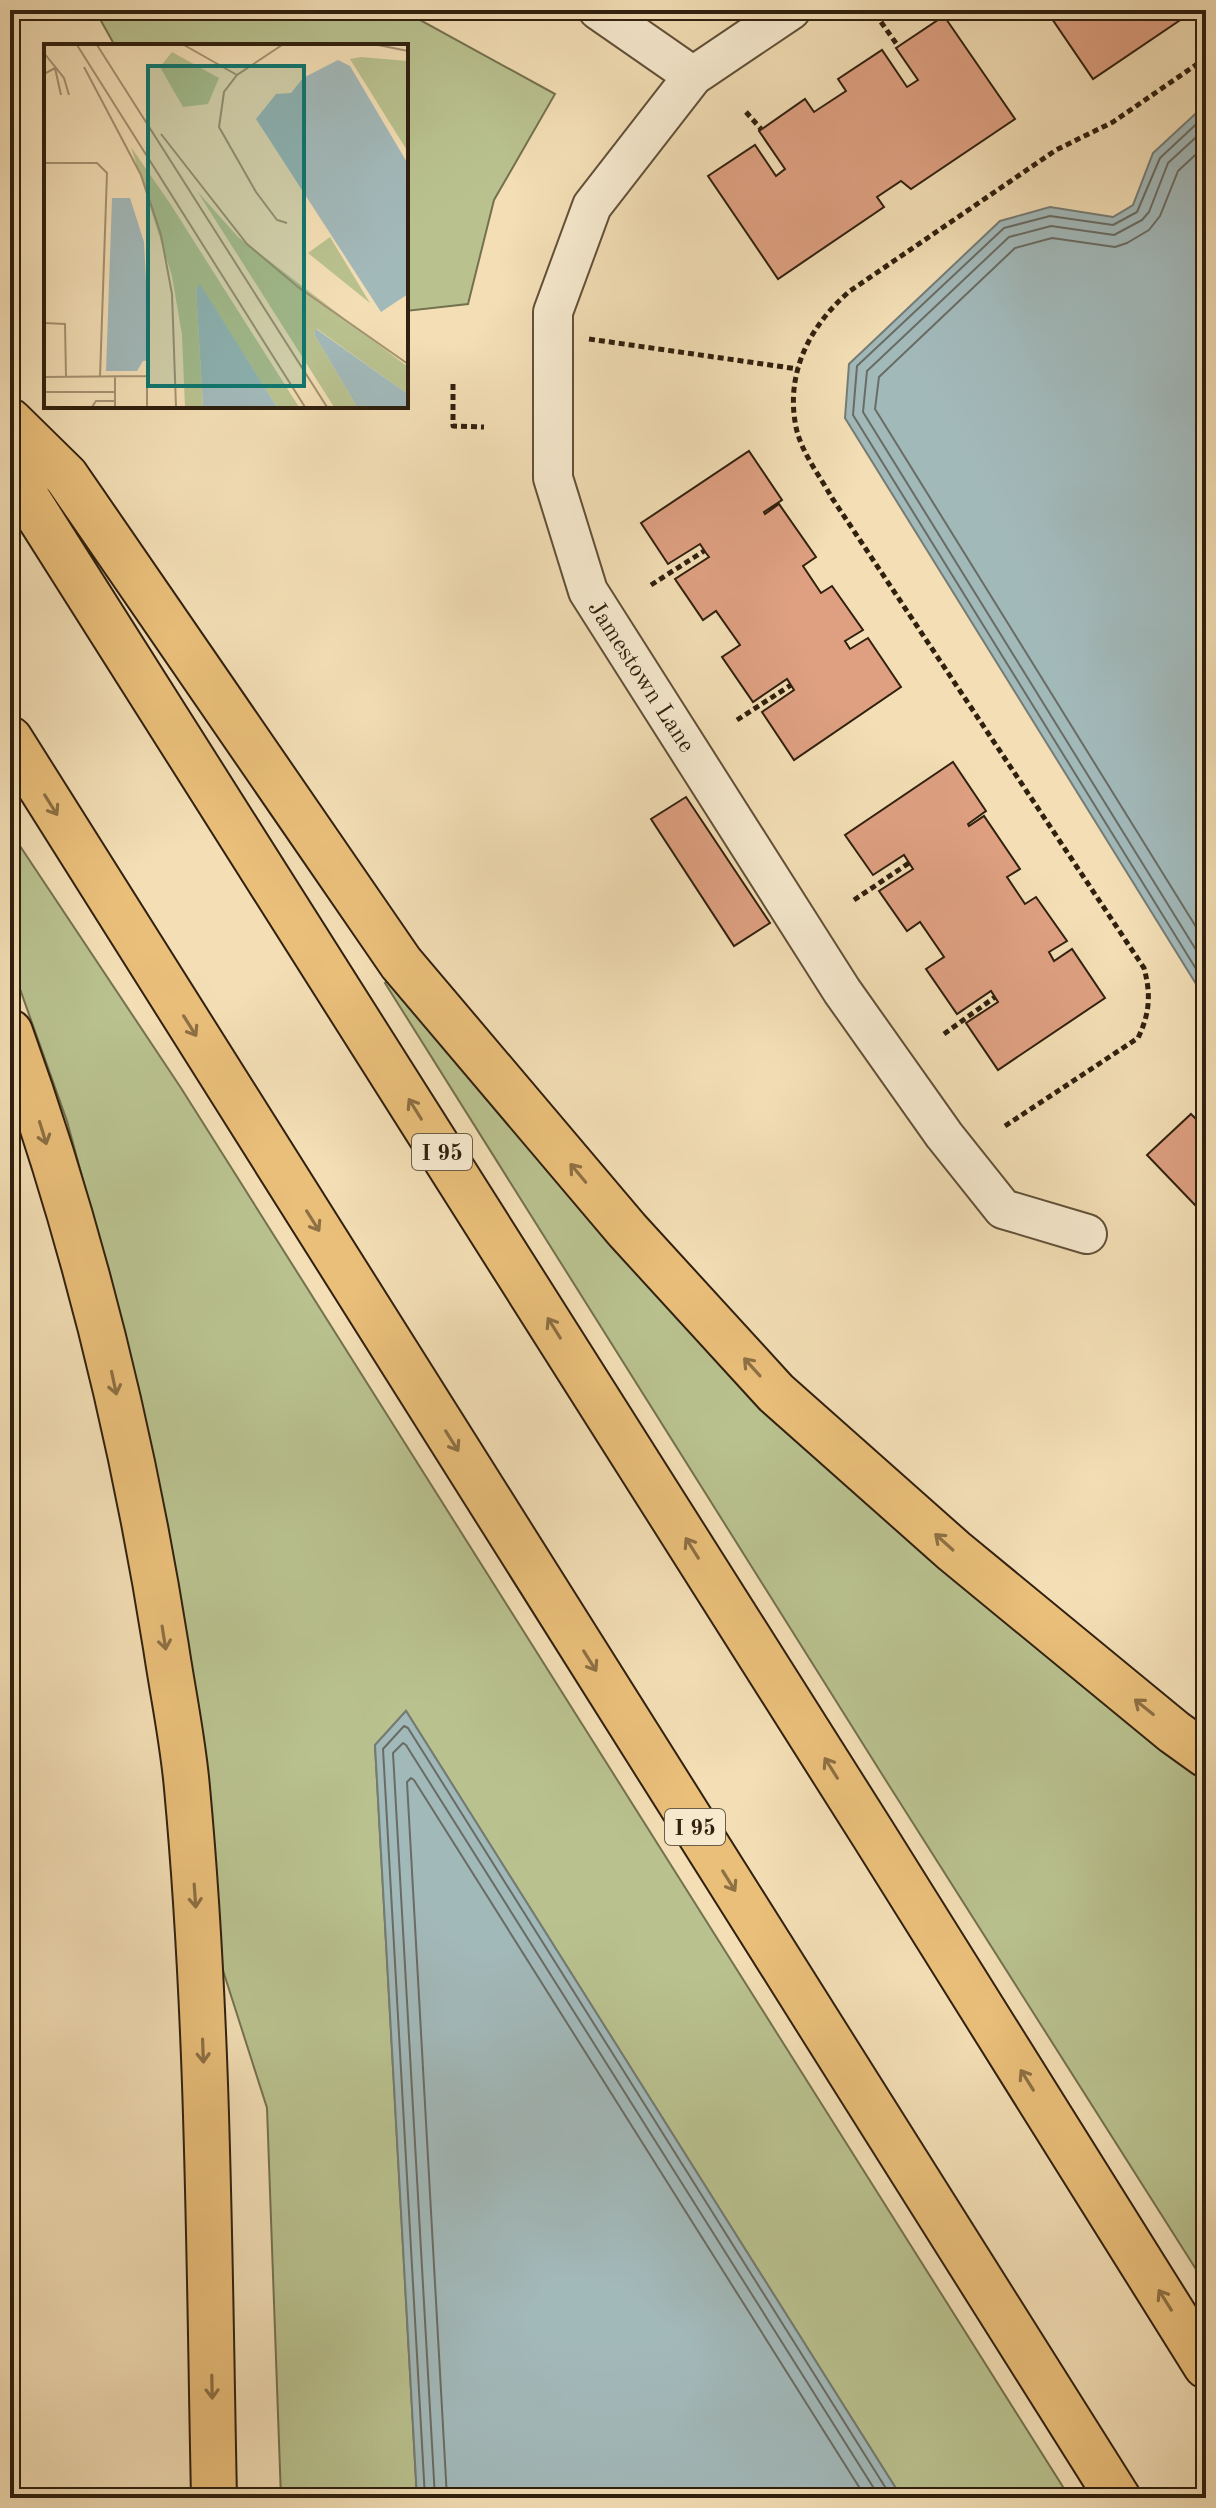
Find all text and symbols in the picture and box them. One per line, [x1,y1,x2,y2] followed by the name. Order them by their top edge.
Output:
[44,44,408,408] inset map
[582,597,698,757] street label: Jamestown Lane
[43,794,60,816] one-way arrow
[181,1014,198,1036] one-way arrow
[406,1098,423,1120] one-way arrow
[36,1119,51,1145] one-way arrow
[412,1134,472,1170] road number: I 95
[569,1163,587,1183] one-way arrow
[304,1210,321,1232] one-way arrow
[545,1317,561,1340] one-way arrow
[743,1357,761,1377] one-way arrow
[107,1369,122,1395] one-way arrow
[444,1429,460,1452] one-way arrow
[934,1533,954,1551] one-way arrow
[684,1537,700,1560] one-way arrow
[157,1625,172,1650] one-way arrow
[583,1649,599,1672] one-way arrow
[1134,1698,1155,1716] one-way arrow
[823,1757,839,1780] one-way arrow
[665,1809,725,1845] road number: I 95
[722,1869,738,1892] one-way arrow
[188,1882,203,1909] one-way arrow
[195,2037,210,2064] one-way arrow
[1018,2069,1035,2091] one-way arrow
[1156,2289,1172,2312] one-way arrow
[204,2373,219,2400] one-way arrow

